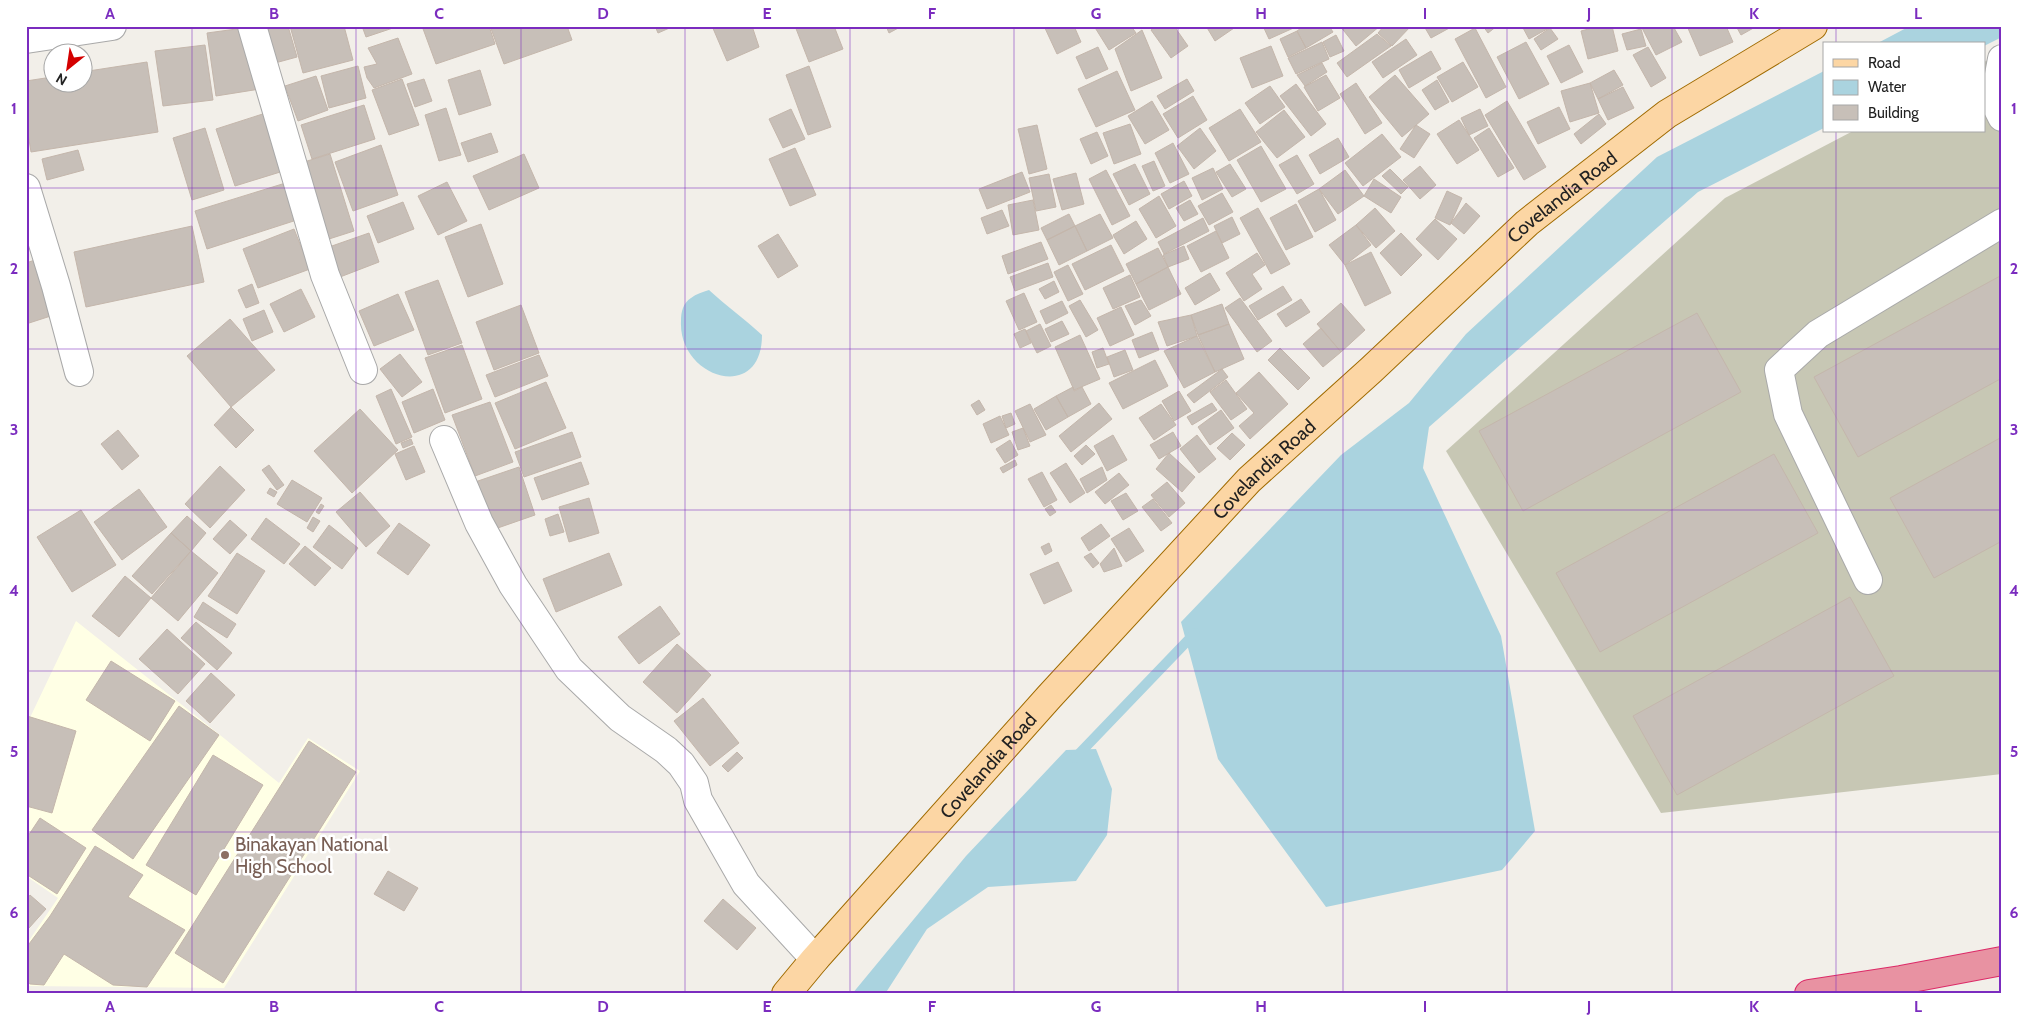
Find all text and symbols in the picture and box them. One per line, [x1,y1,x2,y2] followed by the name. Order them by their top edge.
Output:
[105,4,115,23] text: A
[269,4,279,23] text: B
[434,4,444,23] text: C
[597,4,609,23] text: D
[762,4,772,23] text: E
[928,4,937,23] text: F
[1091,4,1101,23] text: G
[1255,4,1267,23] text: H
[1423,4,1427,23] text: I
[1586,4,1591,23] text: J
[1749,4,1759,23] text: K
[1914,4,1922,23] text: L
[42,42,92,92] north arrow
[1823,42,1986,132] legend
[1868,54,1901,72] text: Road
[53,69,70,90] text: N
[1868,78,1906,96] text: Water
[11,99,17,118] text: 1
[2011,99,2017,118] text: 1
[1868,104,1919,122] text: Building
[1502,146,1621,247] street label: Covelandia Road
[10,259,18,278] text: 2
[2010,259,2018,278] text: 2
[1207,414,1320,524] street label: Covelandia Road
[10,420,18,439] text: 3
[2010,420,2018,439] text: 3
[9,581,19,600] text: 4
[2009,581,2019,600] text: 4
[935,708,1041,823] street label: Covelandia Road
[10,742,18,761] text: 5
[2010,742,2018,761] text: 5
[235,833,388,878] place label: Binakayan National High School
[219,849,231,861] marker: Binakayan National High School
[10,903,19,922] text: 6
[2010,903,2019,922] text: 6
[105,997,115,1016] text: A
[269,997,279,1016] text: B
[434,997,444,1016] text: C
[597,997,609,1016] text: D
[762,997,772,1016] text: E
[928,997,937,1016] text: F
[1091,997,1101,1016] text: G
[1255,997,1267,1016] text: H
[1423,997,1427,1016] text: I
[1586,997,1591,1016] text: J
[1749,997,1759,1016] text: K
[1914,997,1922,1016] text: L

